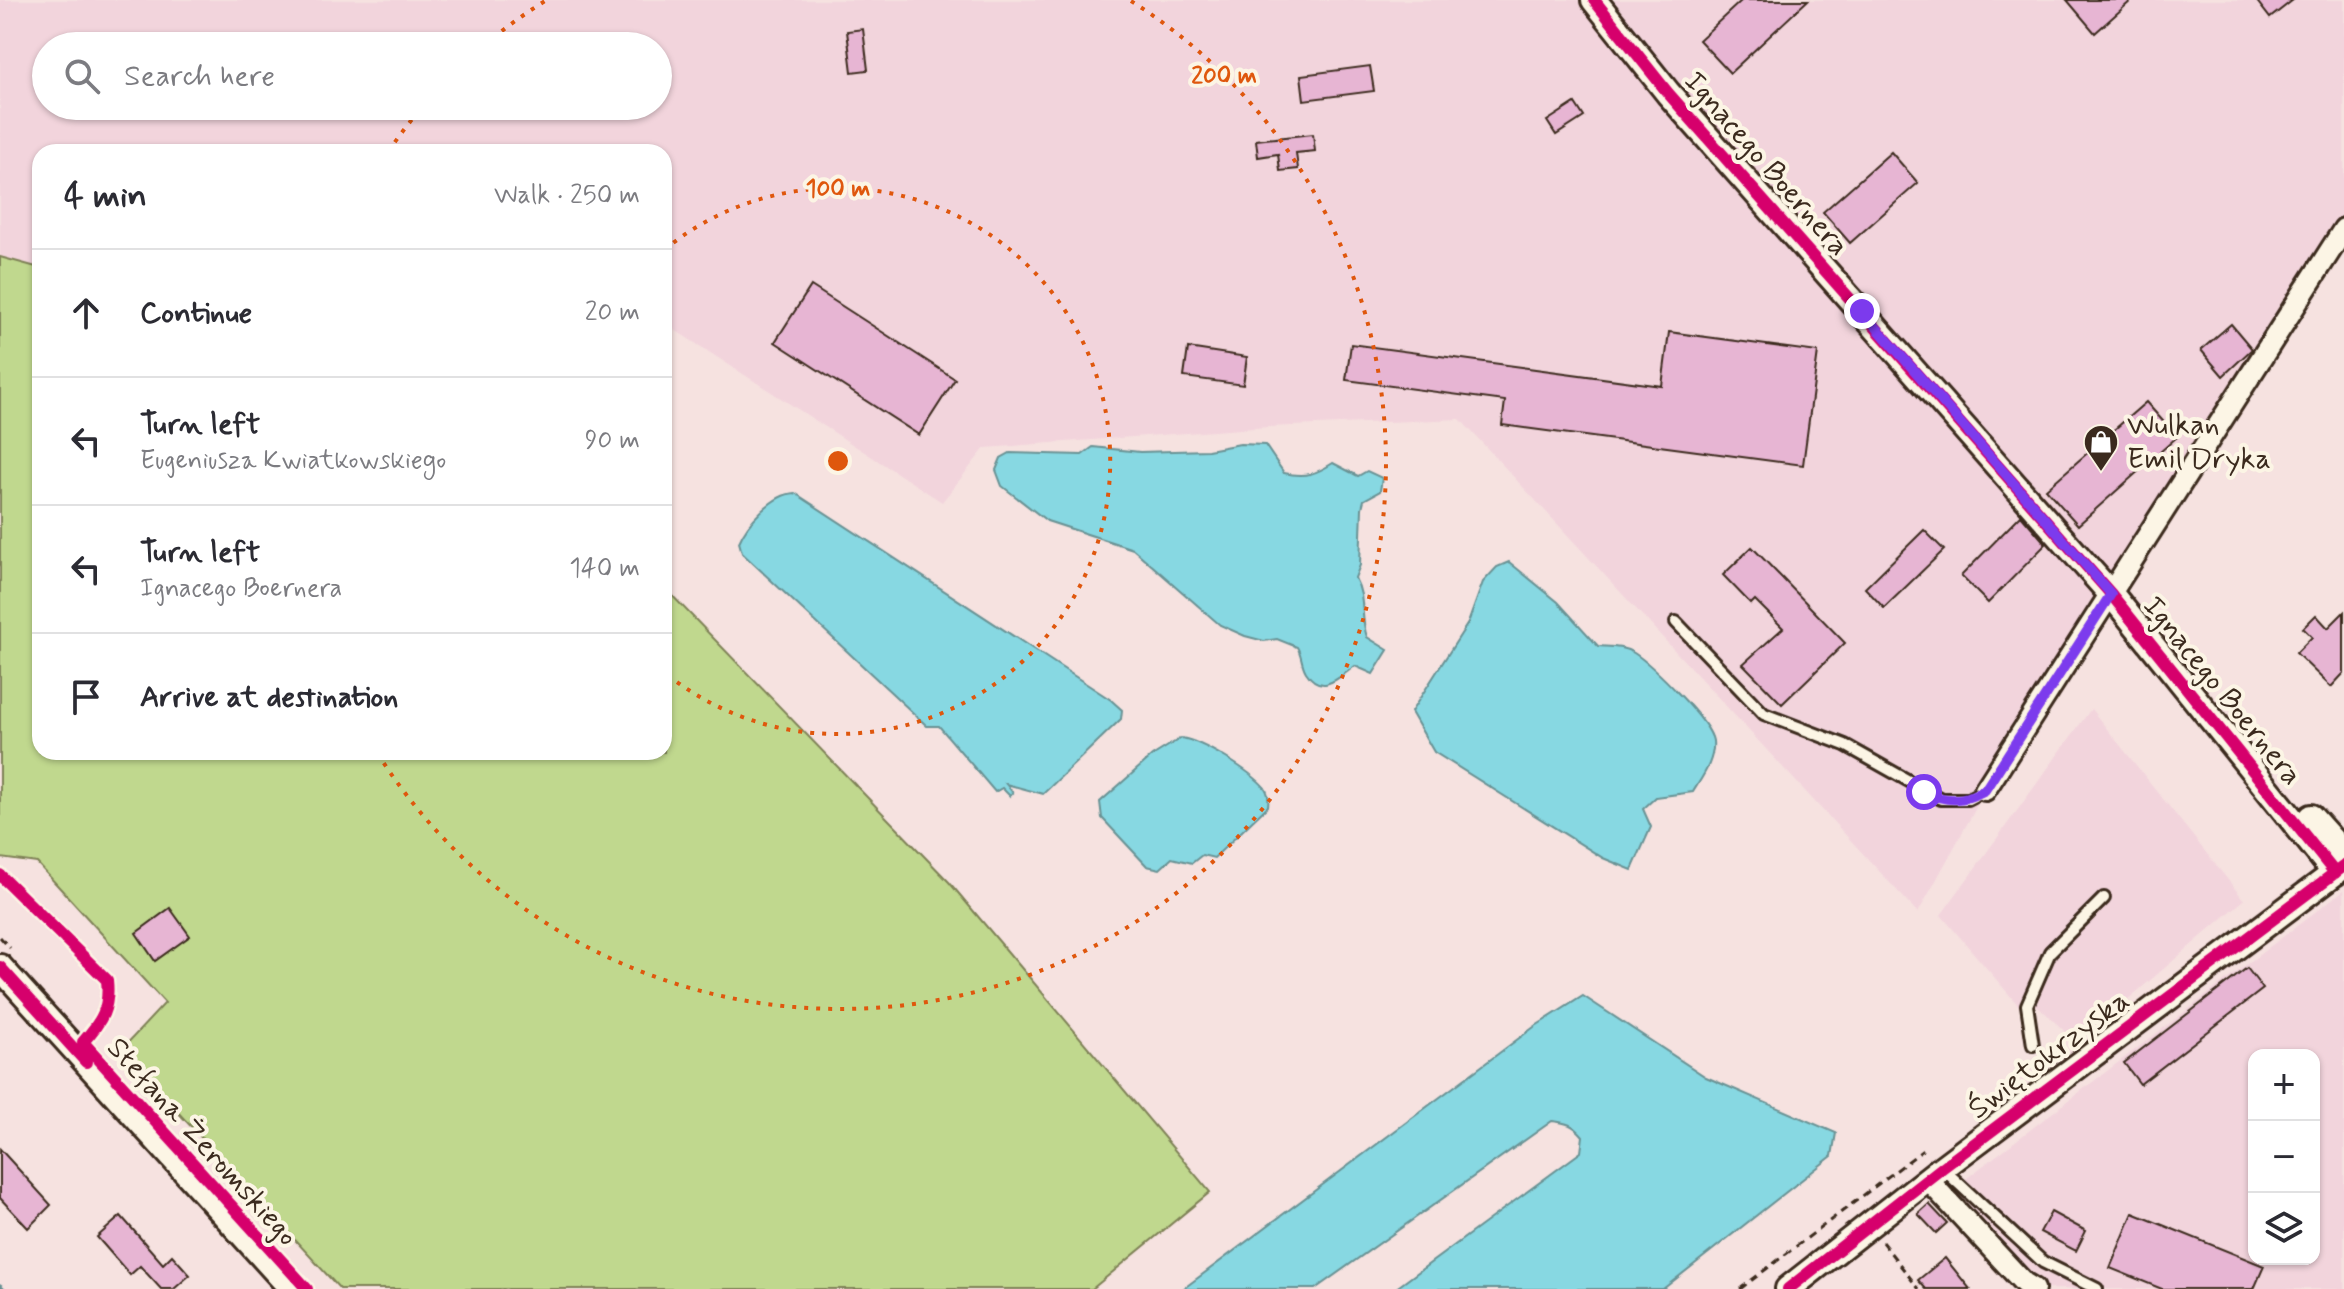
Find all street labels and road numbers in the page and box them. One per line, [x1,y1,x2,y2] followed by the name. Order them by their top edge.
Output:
[1675,63,1857,265] street label: Ignacego Boernera
[2133,588,2311,794] street label: Ignacego Boernera
[1960,981,2138,1129] street label: Świętokrzyska
[98,1029,306,1255] street label: Stefana Żeromskiego

